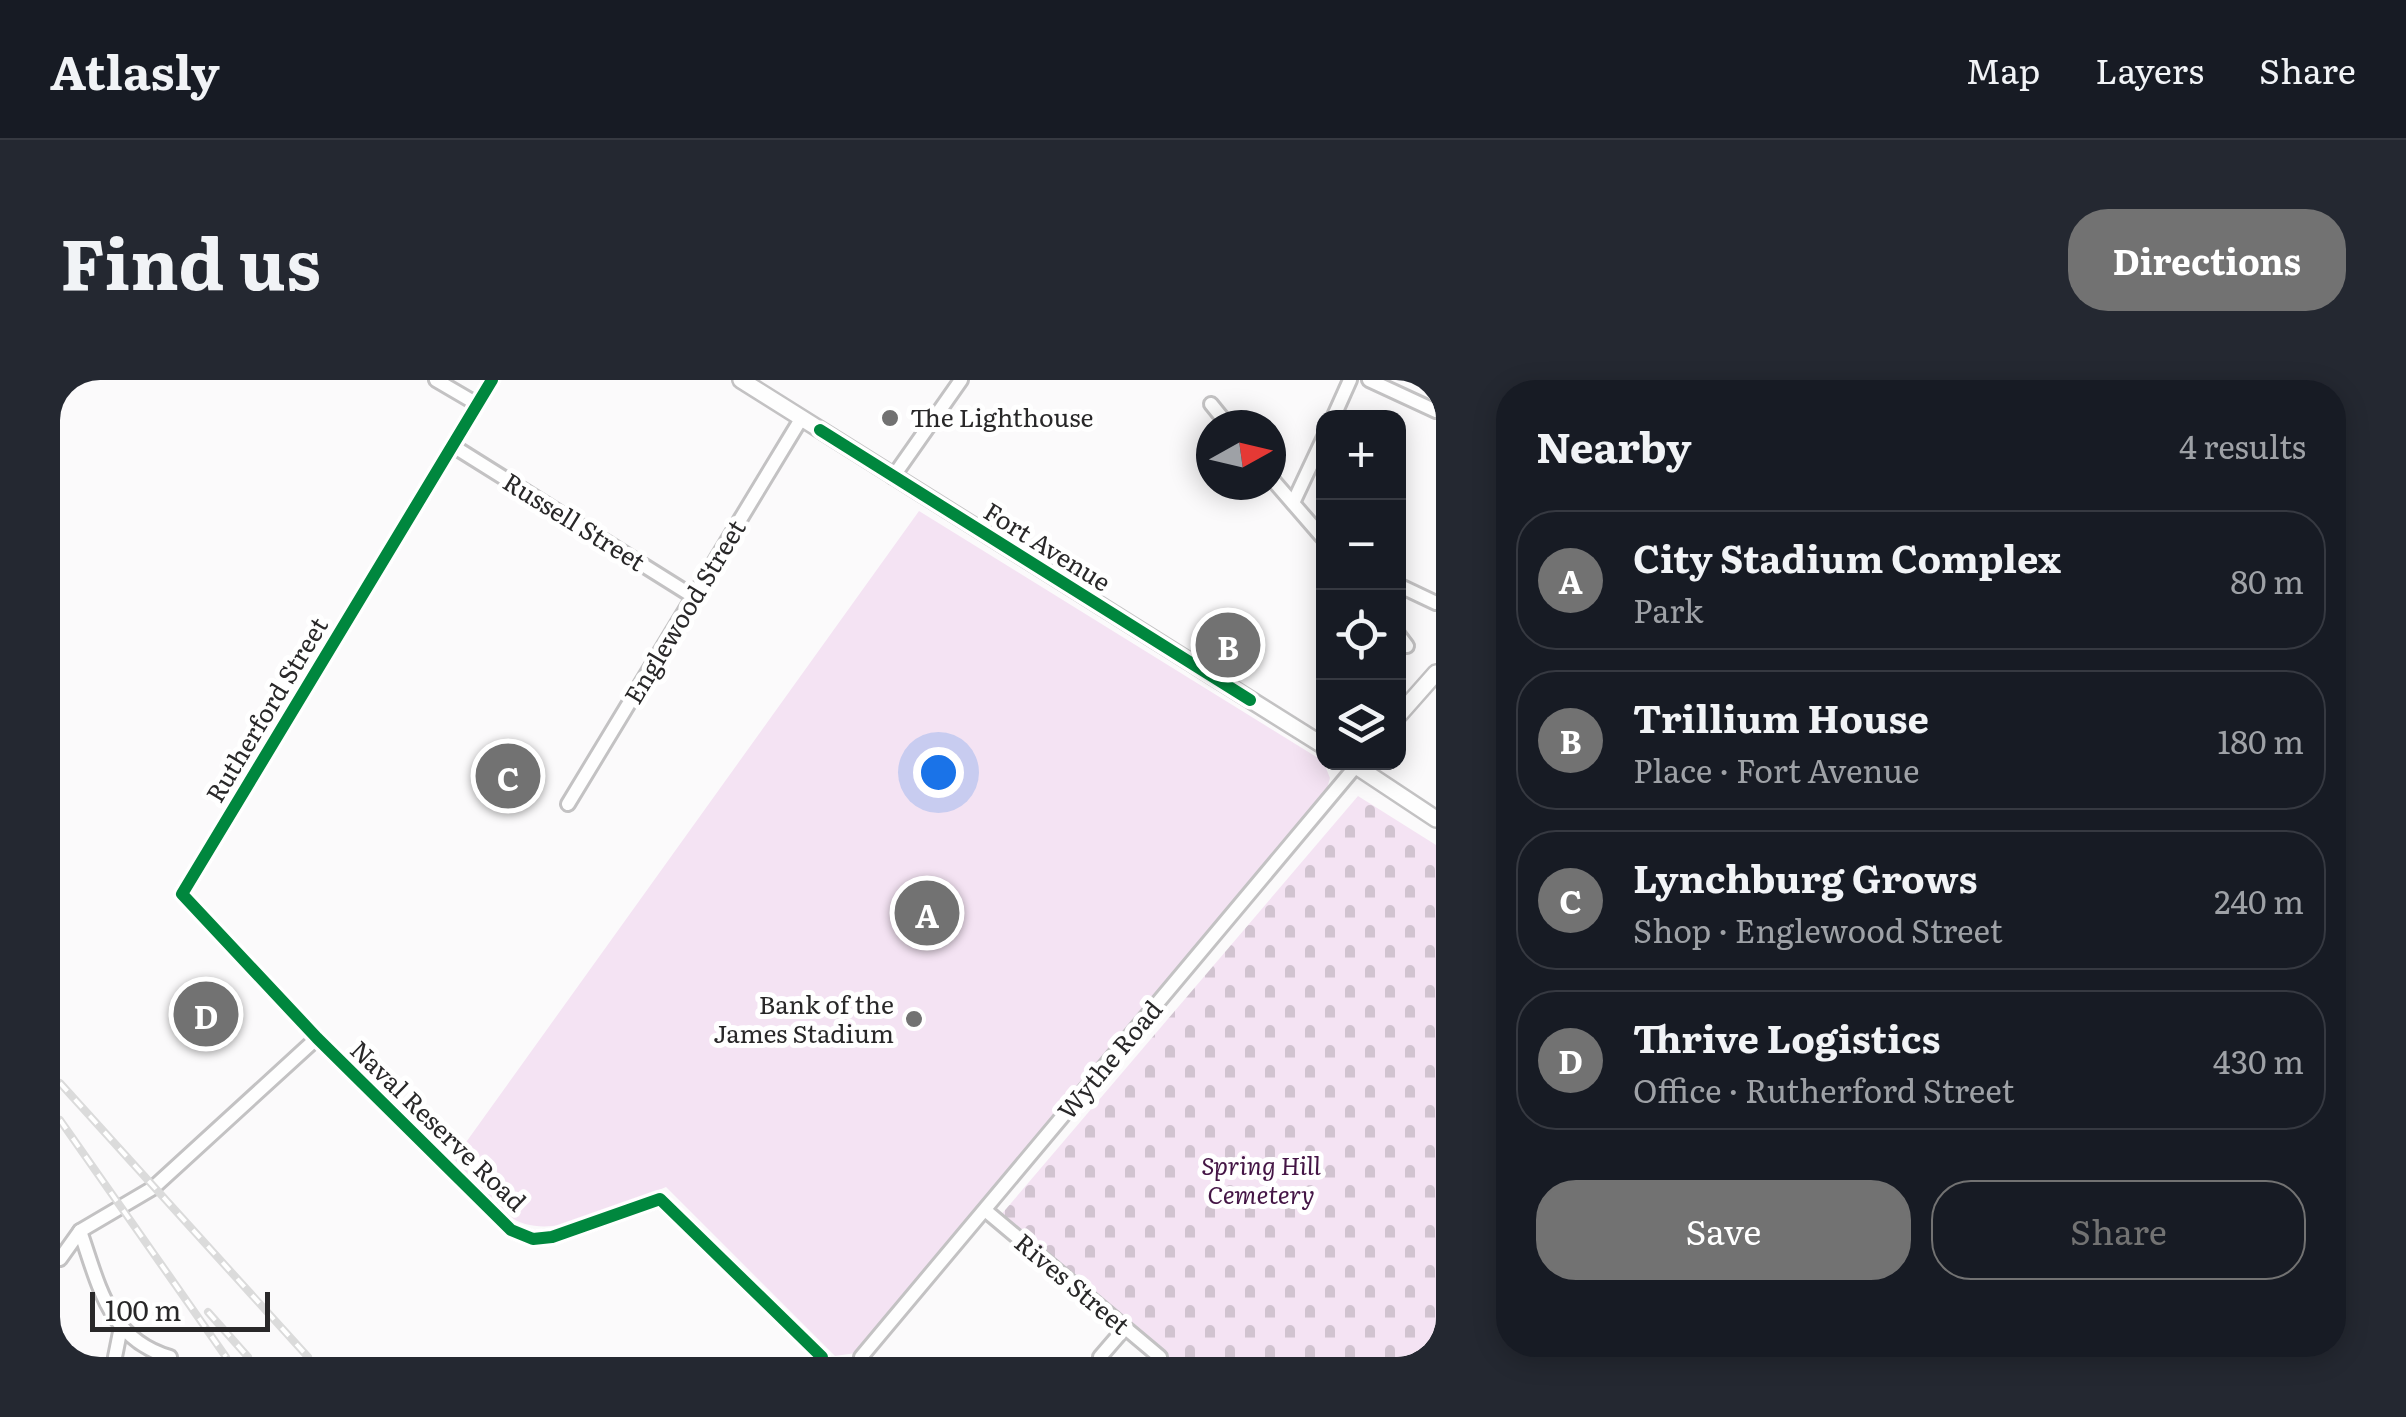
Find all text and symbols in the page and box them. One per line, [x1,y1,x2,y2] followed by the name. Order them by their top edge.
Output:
[50,34,220,105] text: Atlasly
[1966,43,2040,95] text: Map
[2095,43,2204,95] text: Layers
[2259,43,2356,95] text: Share
[60,208,321,312] text: Find us
[2068,209,2346,311] button: Directions
[910,398,1094,435] place label: The Lighthouse
[879,407,901,429] marker: The Lighthouse
[1196,410,1286,500] north arrow
[1316,410,1406,770] map controls
[1316,410,1406,500] button: +
[1536,414,1692,476] text: Nearby
[2179,421,2306,469] text: 4 results
[497,462,653,579] street label: Russell Street
[977,492,1118,599] street label: Fort Avenue
[1316,500,1406,590] button: −
[614,512,753,710] street label: Englewood Street
[1633,528,2061,585] text: City Stadium Complex
[1558,556,1583,604] text: A
[2230,556,2304,604] text: 80 m
[1633,585,1703,633] text: Park
[1316,590,1406,680] button: locate
[1196,608,1260,682] pin: B
[196,610,336,809] street label: Rutherford Street
[1316,680,1406,770] button: layers
[1633,688,1929,745] text: Trillium House
[1559,716,1582,764] text: B
[2217,716,2304,764] text: 180 m
[476,738,540,814] pin: C
[1633,745,1920,793] text: Place · Fort Avenue
[913,747,964,798] your location
[1633,848,1977,905] text: Lynchburg Grows
[894,876,960,950] pin: A
[1559,876,1582,924] text: C
[2214,876,2304,924] text: 240 m
[1633,905,2003,953] text: Shop · Englewood Street
[174,976,238,1052] pin: D
[713,985,894,1051] place label: Bank of the James Stadium
[1048,991,1170,1127] street label: Wythe Road
[903,1008,925,1030] marker: Bank of the James Stadium
[1633,1008,1940,1065] text: Thrive Logistics
[343,1031,535,1219] street label: Naval Reserve Road
[1558,1036,1583,1084] text: D
[2213,1036,2304,1084] text: 430 m
[1633,1065,2014,1113] text: Office · Rutherford Street
[1201,1146,1322,1212] park label: Spring Hill Cemetery
[1536,1180,1911,1280] button: Save
[1931,1180,2306,1280] button: Share
[1007,1224,1139,1342] street label: Rives Street
[90,1287,270,1331] scale bar
[105,1288,182,1330] text: 100 m

